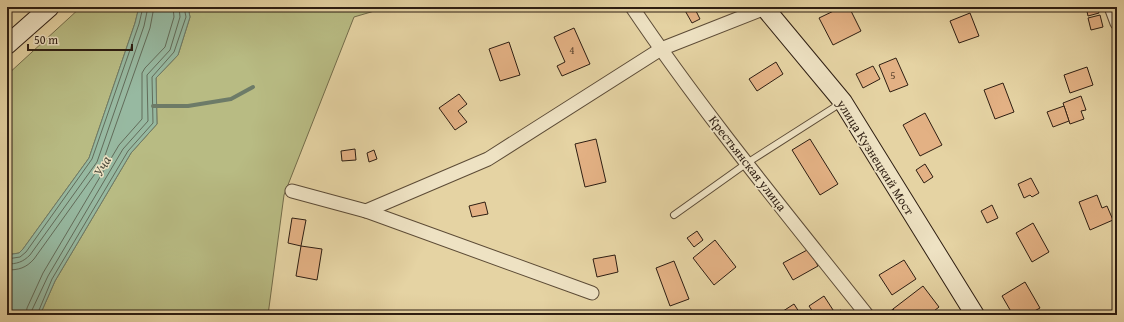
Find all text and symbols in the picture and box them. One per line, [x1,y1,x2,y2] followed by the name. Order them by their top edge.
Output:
[28,26,132,52] scale bar
[34,31,58,48] text: 50 m
[569,42,575,58] house number: 4
[890,67,896,83] house number: 5
[832,95,919,219] street label: улица Кузнецкий Мост
[704,111,792,216] street label: Крестьянская улица
[88,151,116,180] water label: Уча

